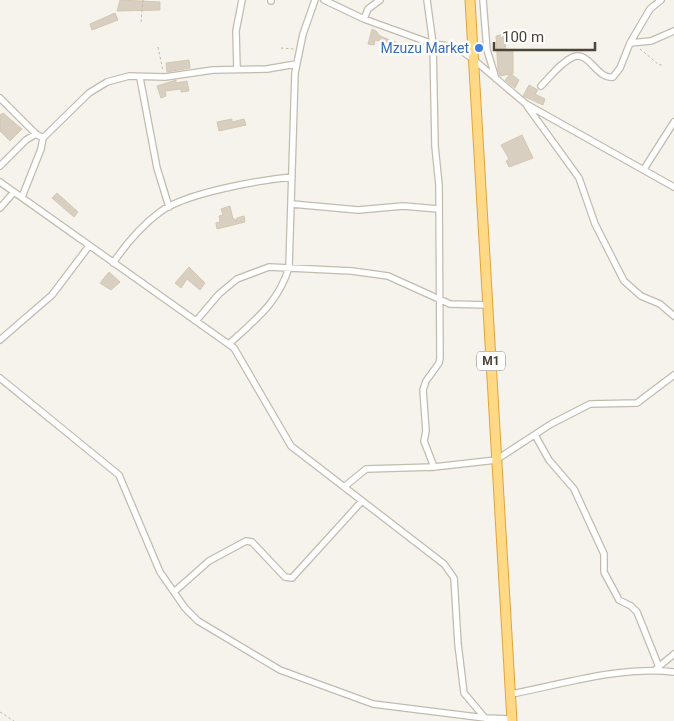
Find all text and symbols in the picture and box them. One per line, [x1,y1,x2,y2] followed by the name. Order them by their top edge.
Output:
[494,20,595,52] scale bar
[502,28,544,46] text: 100 m
[380,40,469,56] place label: Mzuzu Market
[473,42,485,54] marker: Mzuzu Market
[477,352,505,371] road number: M1

